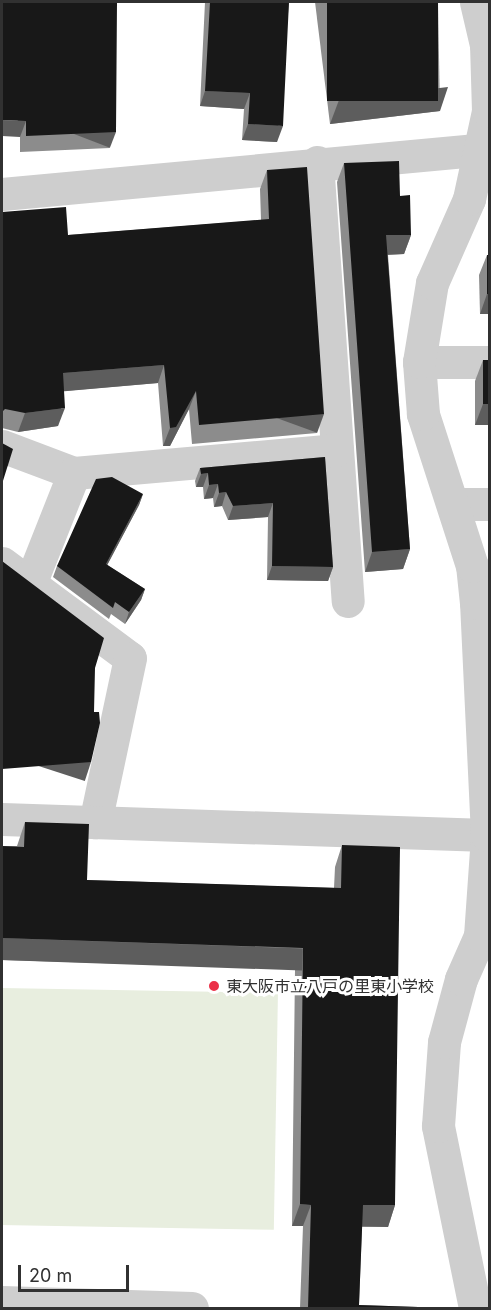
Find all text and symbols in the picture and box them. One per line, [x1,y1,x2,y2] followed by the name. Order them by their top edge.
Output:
[226,976,434,996] place label: 東大阪市立八戸の里東小学校
[207,979,221,993] marker: 東大阪市立八戸の里東小学校
[21,1253,132,1291] scale bar
[29,1265,72,1286] text: 20 m

